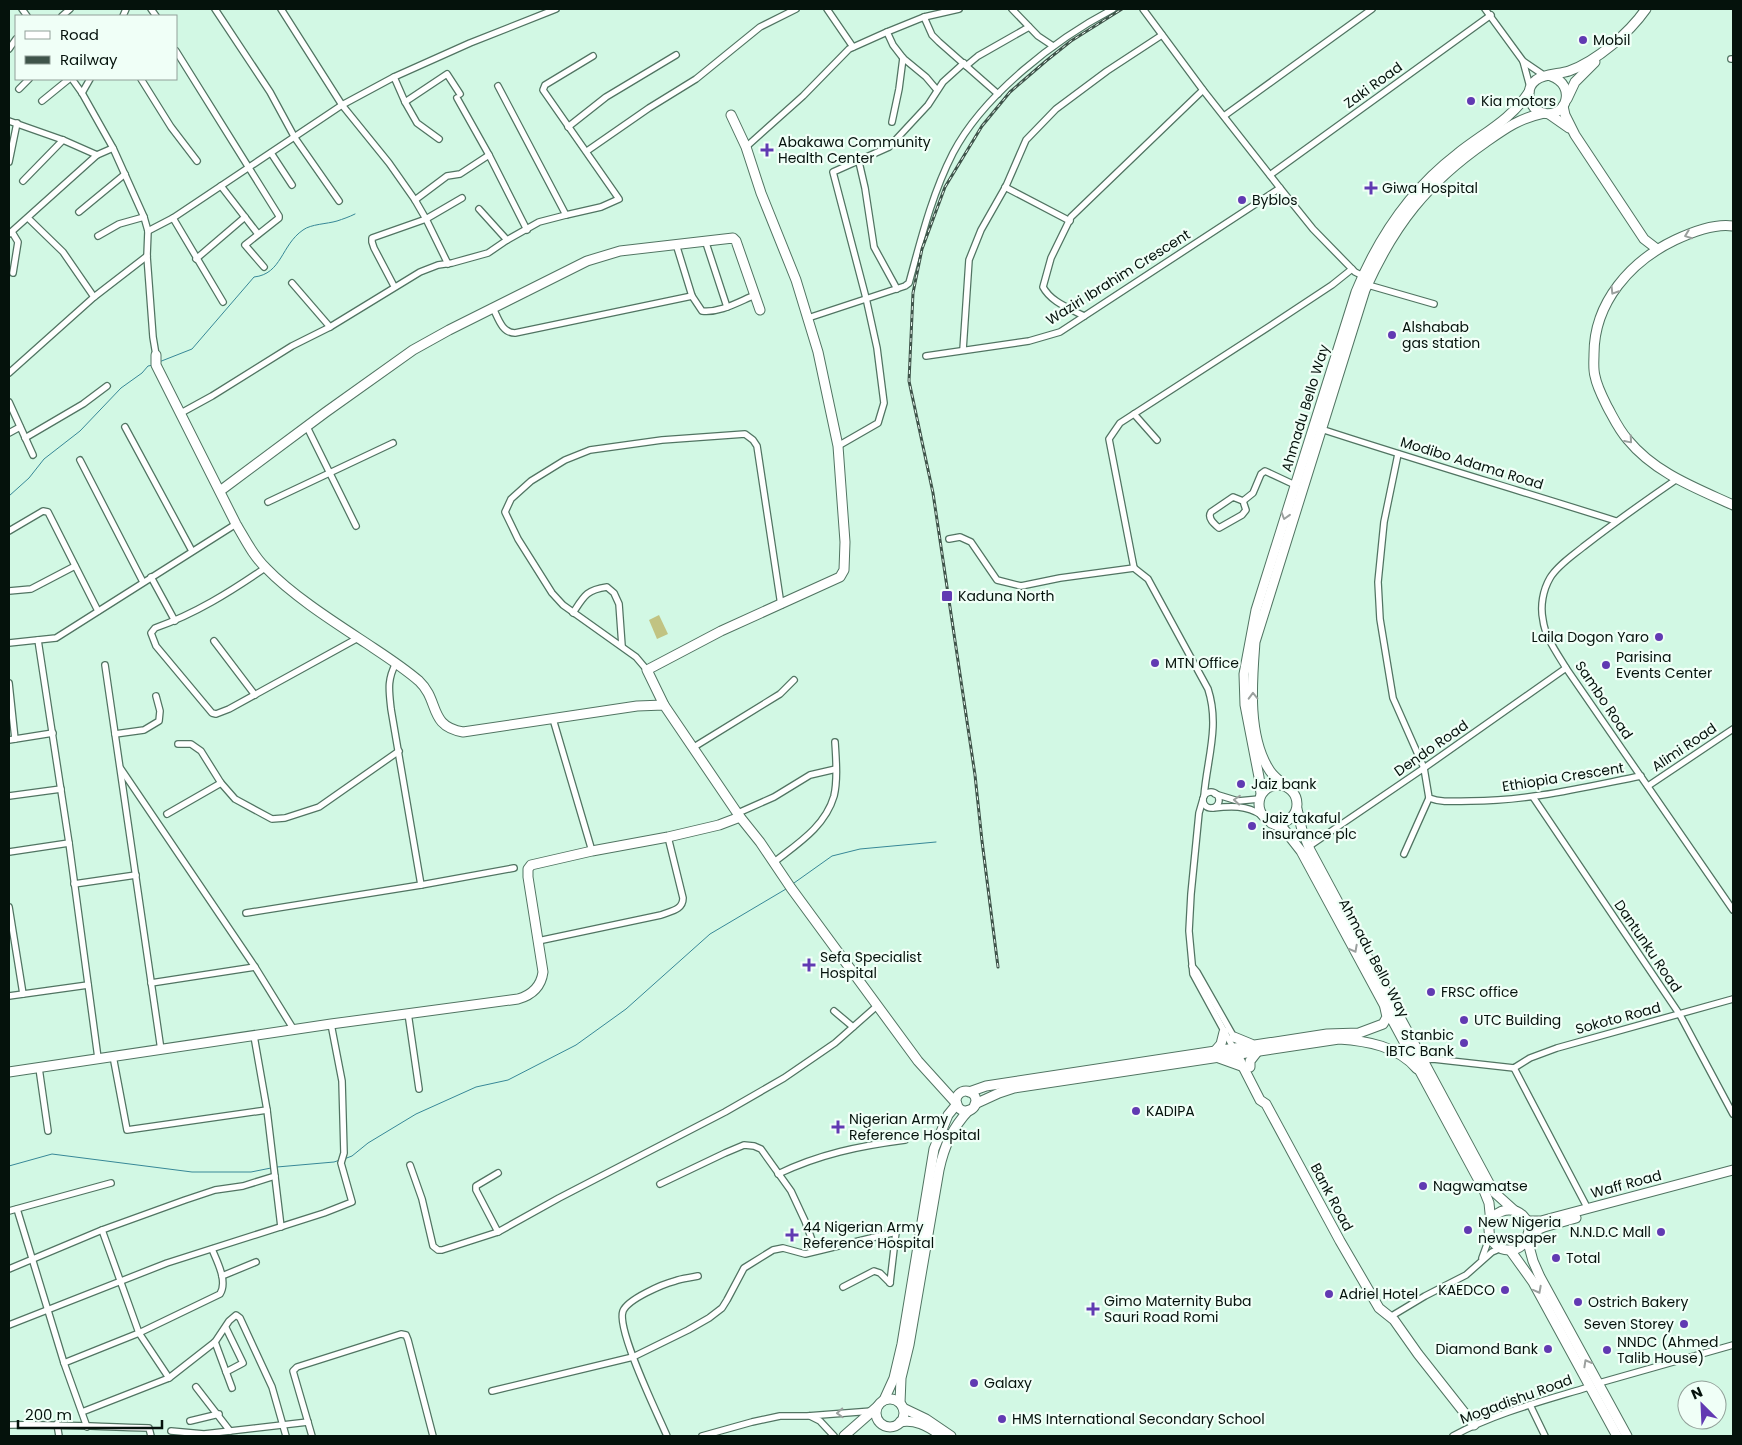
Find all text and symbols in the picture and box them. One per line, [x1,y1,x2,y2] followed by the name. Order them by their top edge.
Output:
[15,15,178,80] legend
[60,24,99,45] text: Road
[1593,30,1630,50] place label: Mobil
[1577,34,1589,46] marker: Mobil
[60,49,118,70] text: Railway
[1340,57,1406,113] street label: Zaki Road
[1481,91,1556,111] place label: Kia motors
[1465,95,1477,107] marker: Kia motors
[778,132,931,168] place label: Abakawa Community Health Center
[760,143,774,157] marker: Abakawa Community Health Center
[1382,178,1478,198] place label: Giwa Hospital
[1364,181,1378,195] marker: Giwa Hospital
[1252,190,1298,210] place label: Byblos
[1236,194,1248,206] marker: Byblos
[1042,224,1194,330] street label: Waziri Ibrahim Crescent
[1685,229,1693,239] one-way arrow
[1611,285,1621,294] one-way arrow
[1402,317,1480,353] place label: Alshabab gas station
[1386,329,1398,341] marker: Alshabab gas station
[1276,342,1334,474] street label: Ahmadu Bello Way
[1398,432,1546,494] street label: Modibo Adama Road
[1623,434,1632,443] one-way arrow
[1281,511,1291,519] one-way arrow
[958,586,1055,606] place label: Kaduna North
[940,589,954,603] marker: Kaduna North
[1532,627,1649,647] place label: Laila Dogon Yaro
[1653,631,1665,643] marker: Laila Dogon Yaro
[1616,647,1712,683] place label: Parisina Events Center
[1165,653,1239,673] place label: MTN Office
[1149,657,1161,669] marker: MTN Office
[1570,657,1638,743] street label: Sambo Road
[1600,659,1612,671] marker: Parisina Events Center
[1248,692,1258,700] one-way arrow
[1390,715,1472,781] street label: Dendo Road
[1648,718,1720,776] street label: Alimi Road
[1501,758,1625,796] street label: Ethiopia Crescent
[1251,774,1317,794] place label: Jaiz bank
[1235,778,1247,790] marker: Jaiz bank
[1232,794,1240,805] one-way arrow
[1262,808,1357,844] place label: Jaiz takaful insurance plc
[1246,820,1258,832] marker: Jaiz takaful insurance plc
[1334,895,1414,1021] street label: Ahmadu Bello Way
[1610,896,1686,996] street label: Dantunku Road
[1348,944,1358,953] one-way arrow
[820,947,922,983] place label: Sefa Specialist Hospital
[802,958,816,972] marker: Sefa Specialist Hospital
[1441,982,1518,1002] place label: FRSC office
[1425,986,1437,998] marker: FRSC office
[1573,997,1663,1039] street label: Sokoto Road
[1474,1010,1561,1030] place label: UTC Building
[1458,1014,1470,1026] marker: UTC Building
[1386,1025,1455,1061] place label: Stanbic IBTC Bank
[1458,1037,1470,1049] marker: Stanbic IBTC Bank
[1146,1101,1195,1121] place label: KADIPA
[1130,1105,1142,1117] marker: KADIPA
[849,1109,980,1145] place label: Nigerian Army Reference Hospital
[831,1120,845,1134] marker: Nigerian Army Reference Hospital
[1306,1159,1358,1235] street label: Bank Road
[1588,1165,1664,1203] street label: Waff Road
[1433,1176,1528,1196] place label: Nagwamatse
[1417,1180,1429,1192] marker: Nagwamatse
[1478,1212,1561,1248] place label: New Nigeria newspaper
[803,1217,934,1253] place label: 44 Nigerian Army Reference Hospital
[1570,1222,1651,1242] place label: N.N.D.C Mall
[1462,1224,1474,1236] marker: New Nigeria newspaper
[1655,1226,1667,1238] marker: N.N.D.C Mall
[785,1228,799,1242] marker: 44 Nigerian Army Reference Hospital
[1566,1248,1601,1268] place label: Total
[1550,1252,1562,1264] marker: Total
[1438,1280,1495,1300] place label: KAEDCO
[1339,1284,1418,1304] place label: Adriel Hotel
[1499,1284,1511,1296] marker: KAEDCO
[1531,1285,1541,1294] one-way arrow
[1323,1288,1335,1300] marker: Adriel Hotel
[1104,1291,1252,1327] place label: Gimo Maternity Buba Sauri Road Romi
[1588,1292,1688,1312] place label: Ostrich Bakery
[1572,1296,1584,1308] marker: Ostrich Bakery
[1086,1302,1100,1316] marker: Gimo Maternity Buba Sauri Road Romi
[1584,1314,1674,1334] place label: Seven Storey
[1678,1318,1690,1330] marker: Seven Storey
[1617,1332,1718,1368] place label: NNDC (Ahmed Talib House)
[1435,1339,1539,1359] place label: Diamond Bank
[1542,1343,1554,1355] marker: Diamond Bank
[1601,1344,1613,1356] marker: NNDC (Ahmed Talib House)
[1584,1359,1594,1368] one-way arrow
[1457,1369,1575,1429] street label: Mogadishu Road
[984,1373,1032,1393] place label: Galaxy
[968,1377,980,1389] marker: Galaxy
[1677,1380,1727,1430] north arrow
[1688,1382,1706,1404] text: N
[18,1398,161,1430] scale bar
[25,1404,72,1425] text: 200 m
[836,1407,844,1418] one-way arrow
[1012,1409,1265,1429] place label: HMS International Secondary School
[996,1413,1008,1425] marker: HMS International Secondary School

